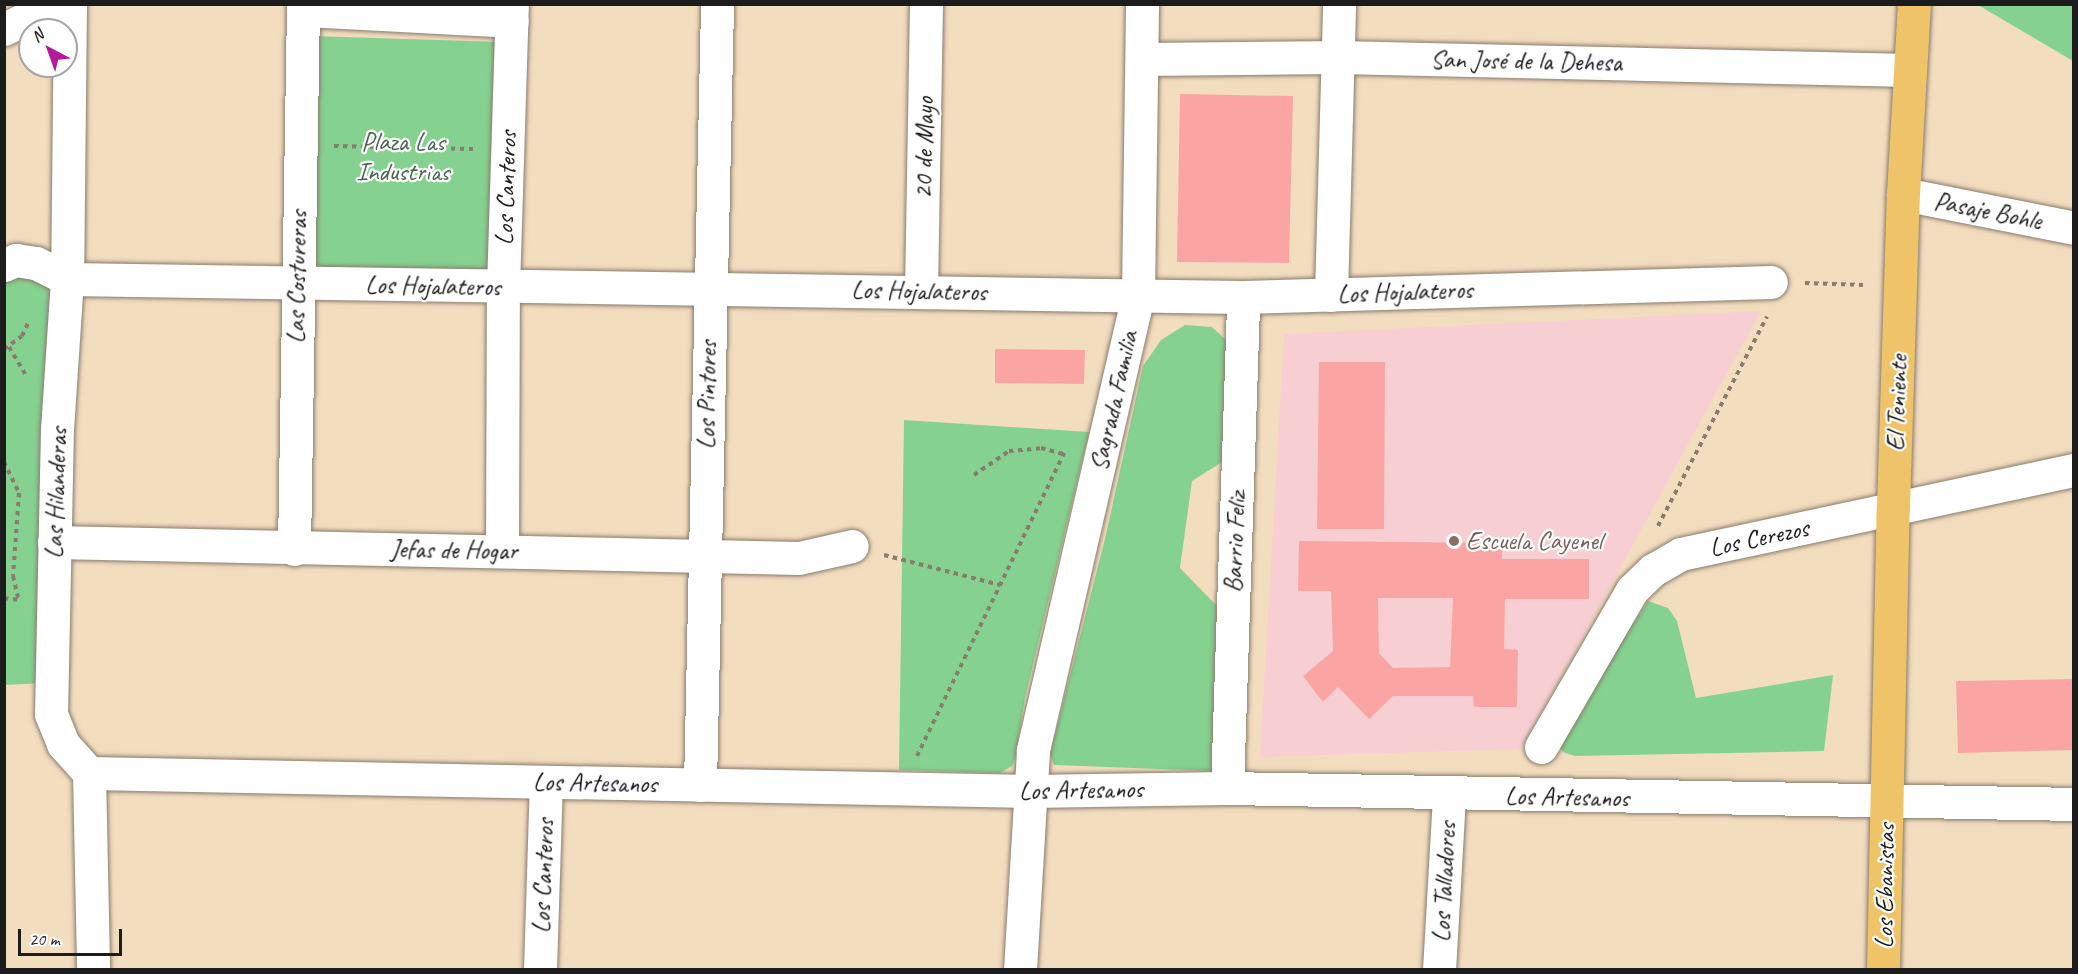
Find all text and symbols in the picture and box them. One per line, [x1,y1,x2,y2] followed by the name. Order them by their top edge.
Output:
[18,18,78,78] north arrow
[27,25,48,47] text: N
[1429,44,1623,78] street label: San José de la Dehesa
[908,97,940,199] street label: 20 de Mayo
[357,126,449,188] park label: Plaza Las Industrias
[488,130,524,246] street label: Los Canteros
[1931,185,2045,237] street label: Pasaje Bohle
[280,210,314,344] street label: Las Costureras
[366,269,500,303] street label: Los Hojalateros
[852,274,986,308] street label: Los Hojalateros
[1337,274,1473,310] street label: Los Hojalateros
[1083,328,1145,474] street label: Sagrada Familia
[690,340,724,450] street label: Los Pintores
[1880,354,1914,452] street label: El Teniente
[38,426,74,560] street label: Las Hilanderas
[1218,491,1252,593] street label: Barrio Feliz
[1707,512,1811,564] street label: Los Cerezos
[1466,525,1602,557] place label: Escuela Cayenel
[390,533,518,567] street label: Jefas de Hogar
[1447,534,1461,548] marker: Escuela Cayenel
[533,766,657,800] street label: Los Artesanos
[1019,773,1143,807] street label: Los Artesanos
[1505,780,1629,814] street label: Los Artesanos
[525,818,561,934] street label: Los Canteros
[1425,820,1463,944] street label: Los Talladores
[1868,823,1902,949] street label: Los Ebanistas
[21,917,124,955] scale bar
[29,928,60,950] text: 20 m

